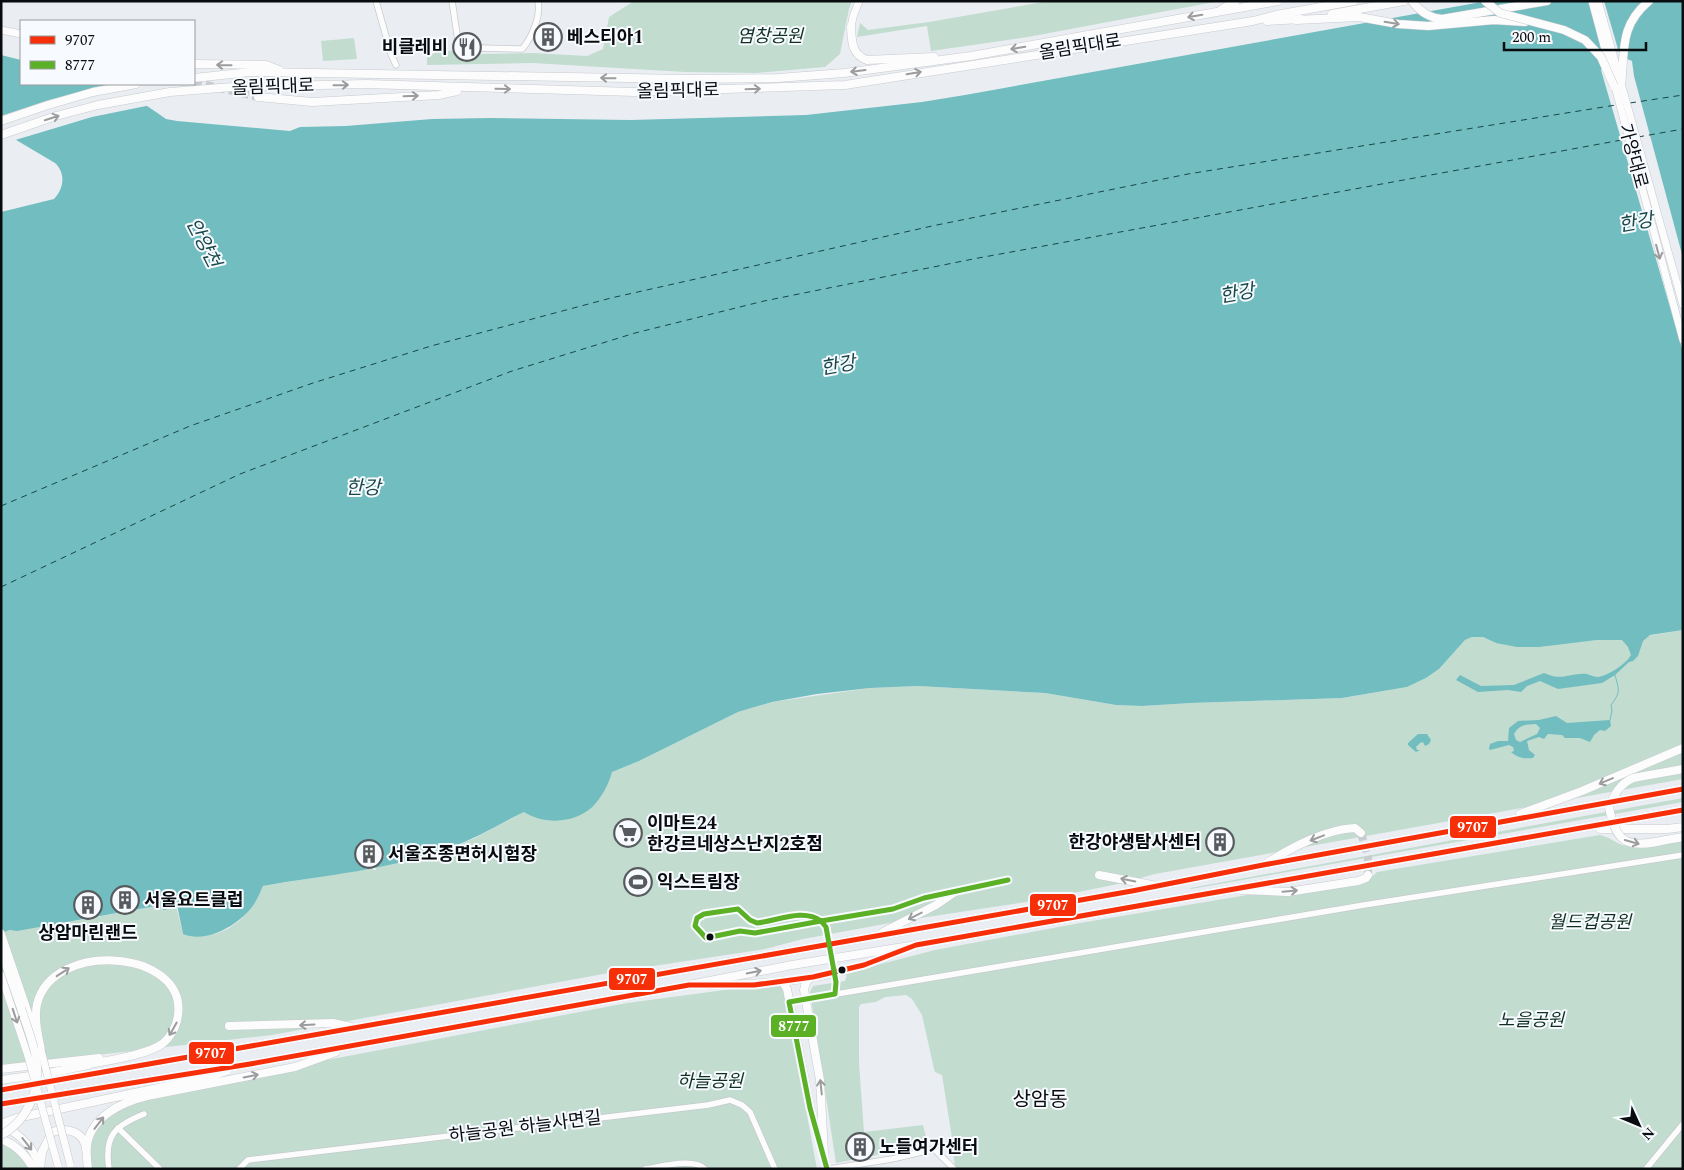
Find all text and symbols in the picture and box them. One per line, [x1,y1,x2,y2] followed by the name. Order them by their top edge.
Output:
[1188,11,1204,21] one-way arrow
[1384,18,1400,28] one-way arrow
[20,20,195,85] legend
[1504,20,1646,52] scale bar
[533,22,563,52] building icon: 베스티아1
[737,23,805,50] park label: 염창공원
[567,24,643,51] place label: 베스티아1
[1512,26,1551,49] text: 200 m
[1037,27,1123,67] street label: 올림픽대로
[65,29,95,52] text: 9707
[452,32,482,62] restaurant icon: 비클레비
[382,34,448,61] place label: 비클레비
[1011,43,1027,53] one-way arrow
[65,54,95,77] text: 8777
[216,61,232,70] one-way arrow
[850,66,866,76] one-way arrow
[906,68,922,78] one-way arrow
[231,72,315,102] street label: 올림픽대로
[600,73,616,83] one-way arrow
[636,77,720,105] street label: 올림픽대로
[332,80,348,90] one-way arrow
[494,84,511,94] one-way arrow
[744,84,761,94] one-way arrow
[403,91,419,100] one-way arrow
[43,112,59,122] one-way arrow
[1611,121,1655,191] street label: 가양대로
[1616,205,1658,240] water label: 한강
[178,213,229,274] water label: 안양천
[1654,243,1663,259] one-way arrow
[1217,276,1259,311] water label: 한강
[818,348,860,383] water label: 한강
[346,474,383,503] water label: 한강
[1599,777,1614,787] one-way arrow
[647,810,823,858] place label: 이마트24 한강르네상스난지2호점
[1449,815,1497,839] line badge: 9707
[1457,817,1489,838] text: 9707
[613,818,643,848] supermarket icon: 이마트24 한강르네상스난지2호점
[1205,827,1235,857] building icon: 한강야생탐사센터
[1069,829,1201,856] place label: 한강야생탐사센터
[1309,834,1325,843] one-way arrow
[1624,838,1640,848] one-way arrow
[354,839,384,869] building icon: 서울조종면허시험장
[388,841,537,868] place label: 서울조종면허시험장
[623,867,653,897] sports icon: 익스트림장
[657,869,740,896] place label: 익스트림장
[1120,875,1136,885] one-way arrow
[110,885,140,915] building icon: 서울요트클럽
[1282,886,1298,896] one-way arrow
[144,887,243,914] place label: 서울요트클럽
[73,890,103,920] building icon: 상암마린랜드
[1029,893,1077,917] line badge: 9707
[1037,895,1069,916] text: 9707
[1549,909,1633,936] park label: 월드컵공원
[908,912,923,921] one-way arrow
[38,920,138,947] place label: 상암마린랜드
[705,932,715,942] unlabelled marker
[837,965,847,975] unlabelled marker
[56,967,70,977] one-way arrow
[608,967,656,991] line badge: 9707
[746,967,762,977] one-way arrow
[616,969,648,990] text: 9707
[11,1007,21,1023] one-way arrow
[1498,1007,1566,1034] park label: 노을공원
[770,1014,817,1038] line badge: 8777
[778,1016,810,1037] text: 8777
[299,1020,315,1029] one-way arrow
[168,1021,178,1035] one-way arrow
[188,1041,235,1065] line badge: 9707
[195,1043,227,1064] text: 9707
[677,1068,745,1095] park label: 하늘공원
[242,1071,258,1080] one-way arrow
[816,1079,826,1095] one-way arrow
[1012,1085,1068,1115] district label: 상암동
[1614,1100,1664,1150] north arrow
[447,1104,603,1150] street label: 하늘공원 하늘사면길
[93,1117,104,1130] one-way arrow
[1636,1122,1660,1145] text: N
[845,1132,875,1162] building icon: 노들여가센터
[879,1134,978,1161] place label: 노들여가센터
[22,1137,33,1150] one-way arrow

